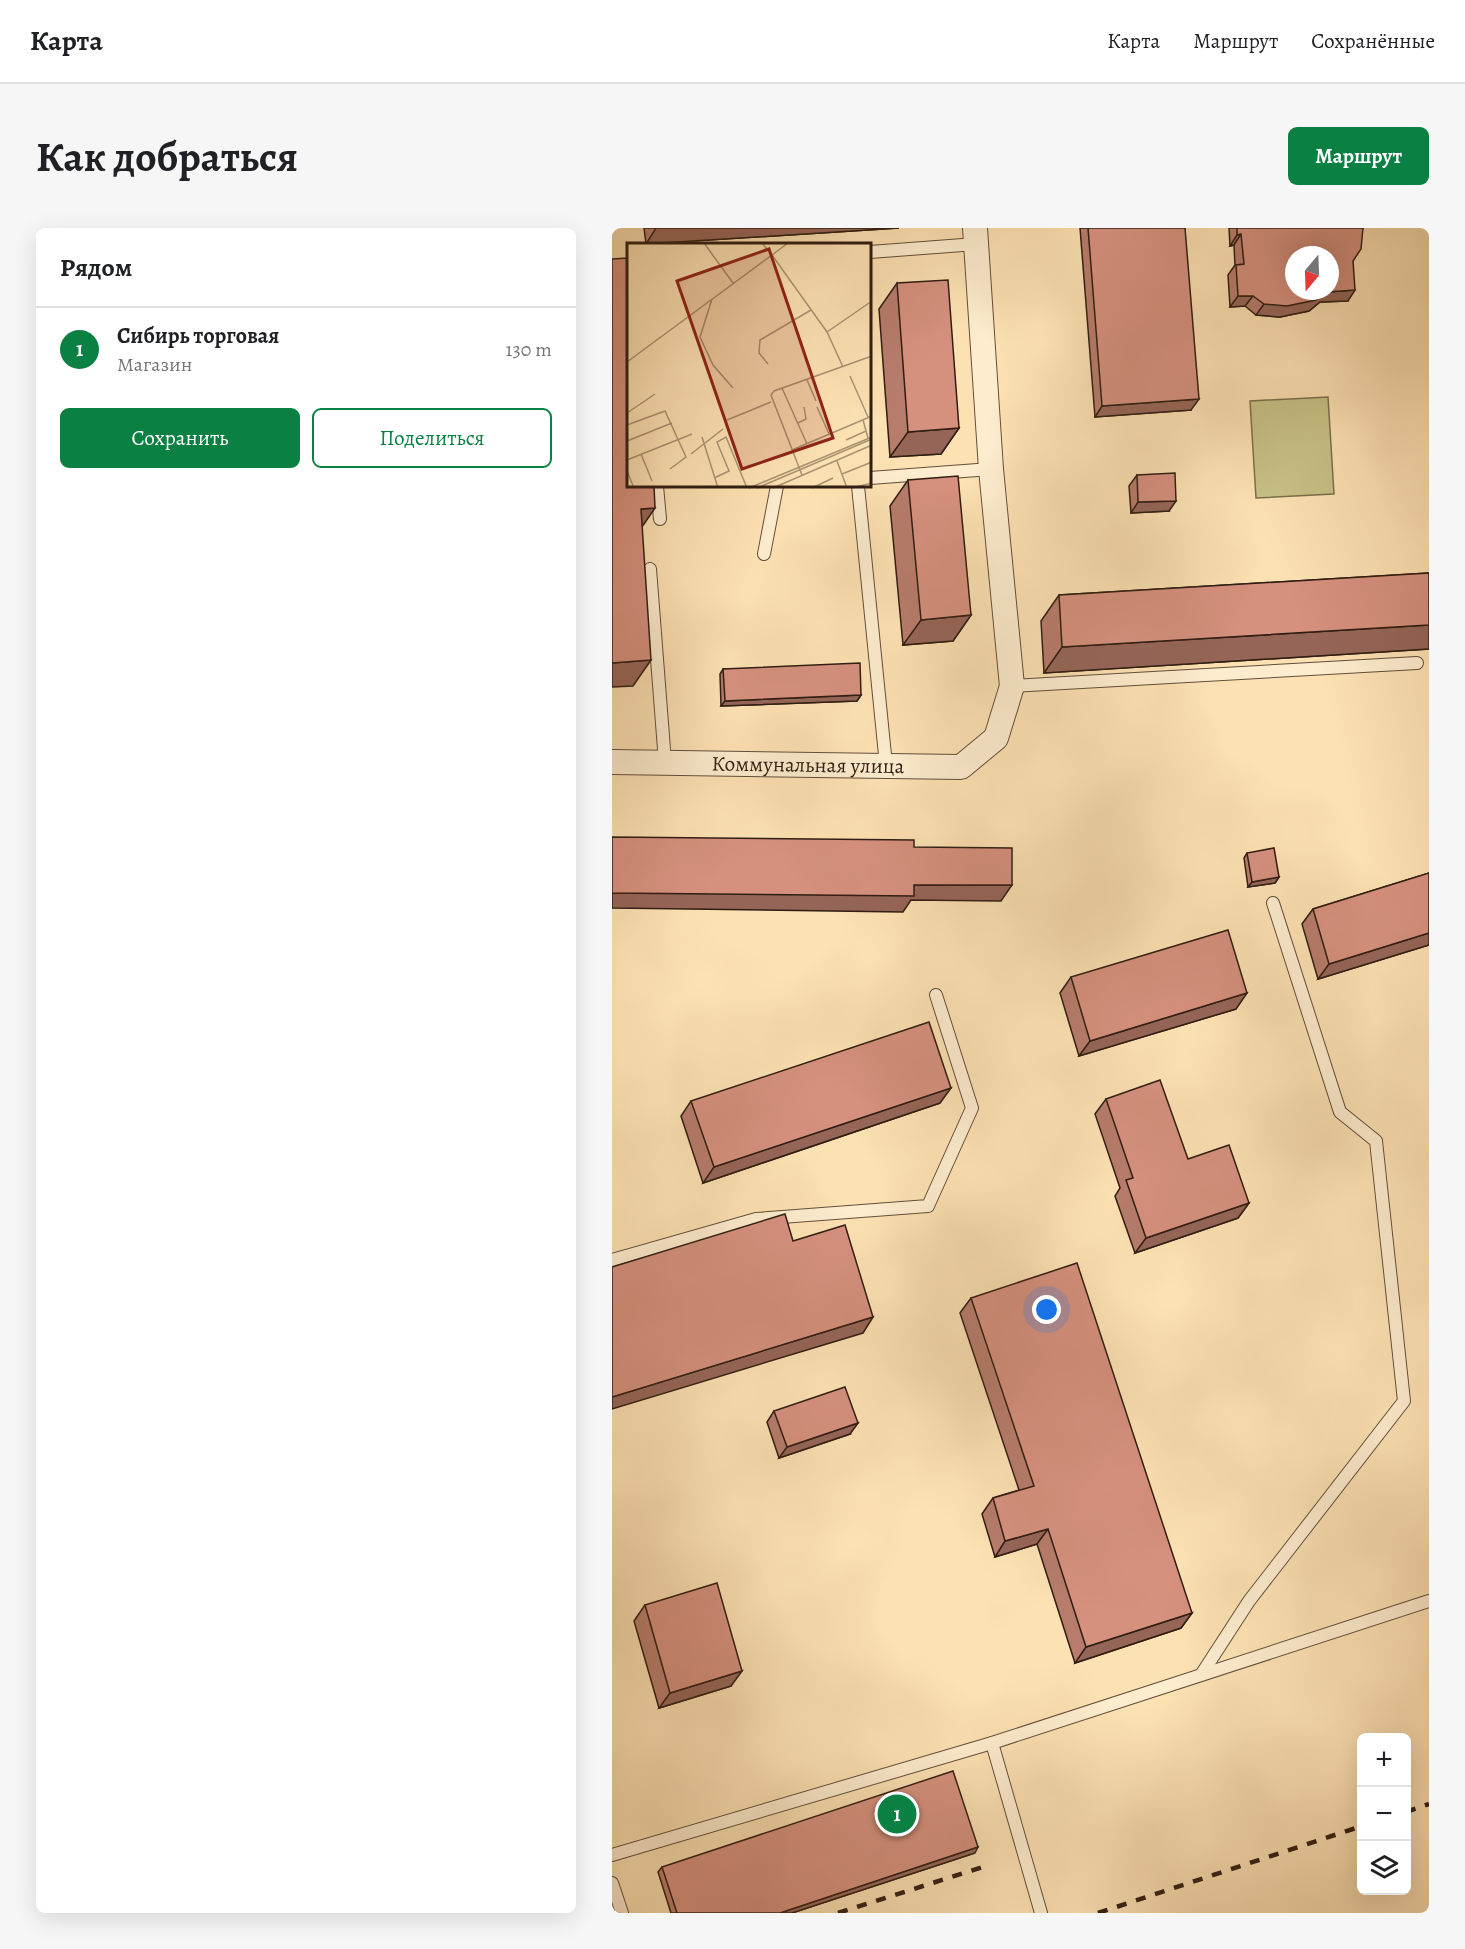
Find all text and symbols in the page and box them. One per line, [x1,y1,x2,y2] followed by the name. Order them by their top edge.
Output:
[30,22,103,60] text: Карта
[1107,27,1160,55] text: Карта
[1193,27,1278,55] text: Маршрут
[1311,27,1435,55] text: Сохранённые
[1288,127,1429,185] button: Маршрут
[36,128,298,185] text: Как добраться
[627,243,872,488] inset map
[1285,246,1339,300] north arrow
[60,250,132,285] text: Рядом
[117,321,279,351] text: Сибирь торговая
[76,336,83,363] text: 1
[506,336,552,363] text: 130 m
[117,351,192,378] text: Магазин
[60,408,300,468] button: Сохранить
[312,408,552,468] button: Поделиться
[712,749,905,780] street label: Коммунальная улица
[1032,1295,1061,1324] your location
[1357,1733,1411,1895] map controls
[1357,1733,1411,1787] button: +
[1357,1787,1411,1841] button: −
[878,1792,916,1836] pin: 1
[1357,1841,1411,1895] button: layers

